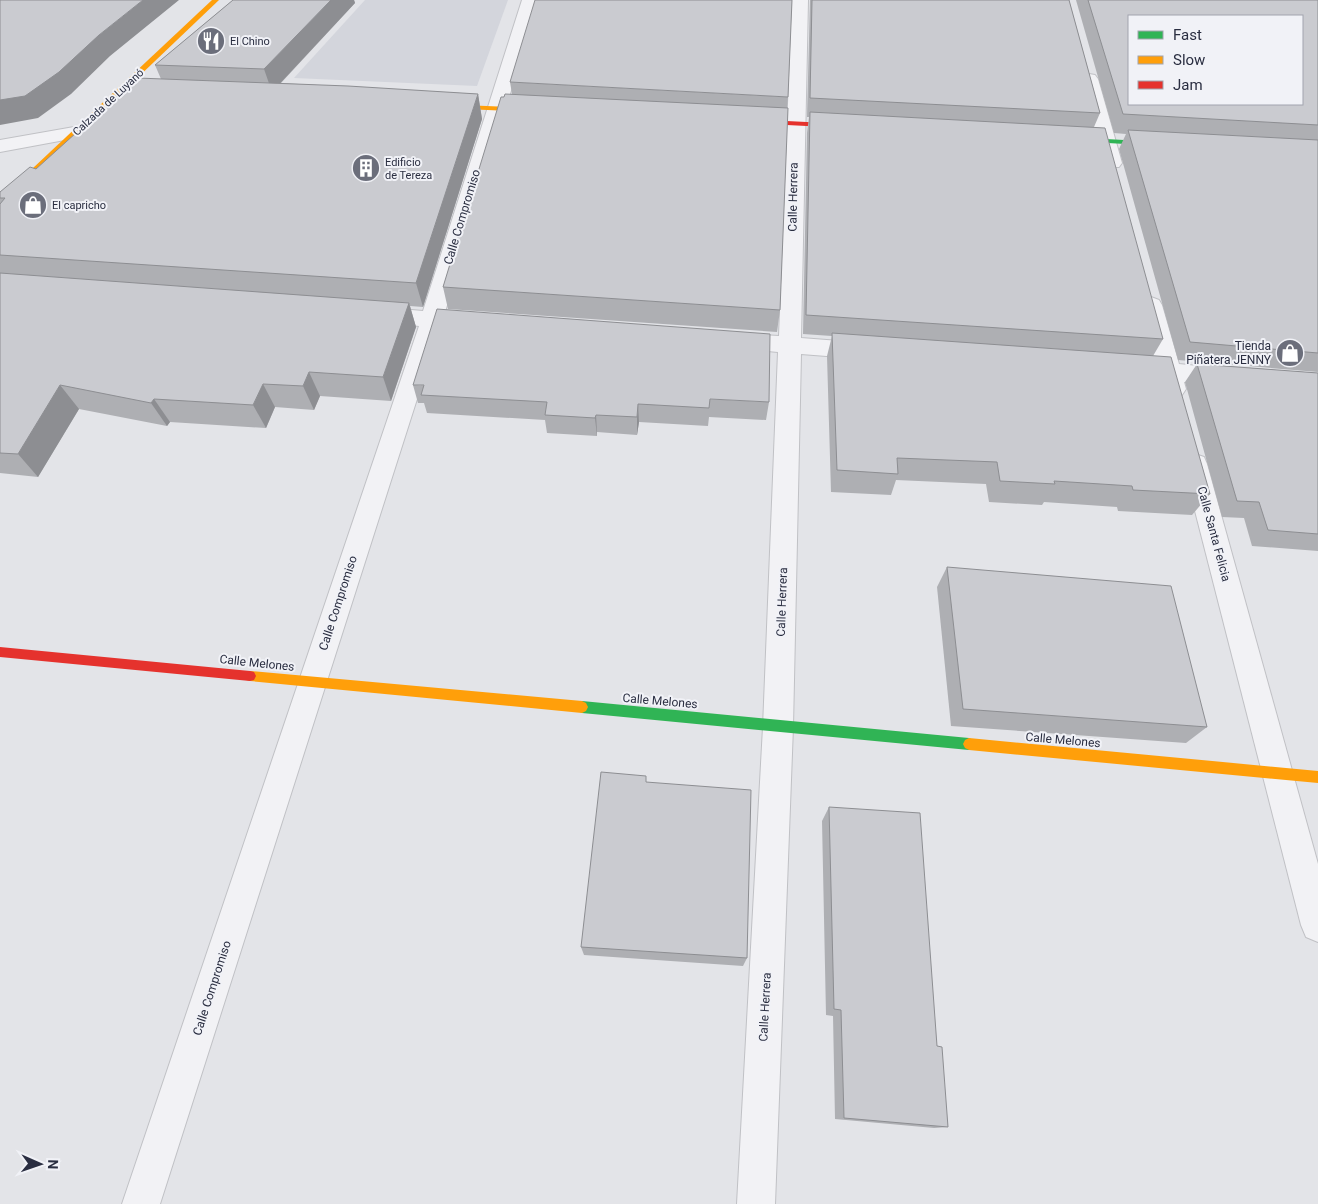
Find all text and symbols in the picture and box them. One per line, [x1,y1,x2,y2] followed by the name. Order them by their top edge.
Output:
[1128,15,1303,105] legend
[196,26,226,56] restaurant icon: El Chino
[1173,26,1202,44] text: Fast
[230,35,270,48] place label: El Chino
[1173,51,1205,69] text: Slow
[70,66,146,139] street label: Calzada de Luyanó
[1173,76,1203,94] text: Jam
[351,153,381,183] building icon: Edificio de Tereza
[385,156,432,182] place label: Edificio de Tereza
[785,162,801,232] street label: Calle Herrera
[441,168,483,266] street label: Calle Compromiso
[18,190,48,220] shop icon: El capricho
[52,199,106,212] place label: El capricho
[1275,338,1305,368] shop icon: Tienda Piñatera JENNY
[1186,339,1272,367] place label: Tienda Piñatera JENNY
[1195,485,1233,583] street label: Calle Santa Felicia
[316,554,360,652] street label: Calle Compromiso
[774,567,790,637] street label: Calle Herrera
[219,652,295,674] street label: Calle Melones
[622,691,698,711] street label: Calle Melones
[1025,730,1101,750] street label: Calle Melones
[190,939,234,1037] street label: Calle Compromiso
[756,972,774,1042] street label: Calle Herrera
[15,1139,65,1189] north arrow
[45,1159,61,1170] text: N

